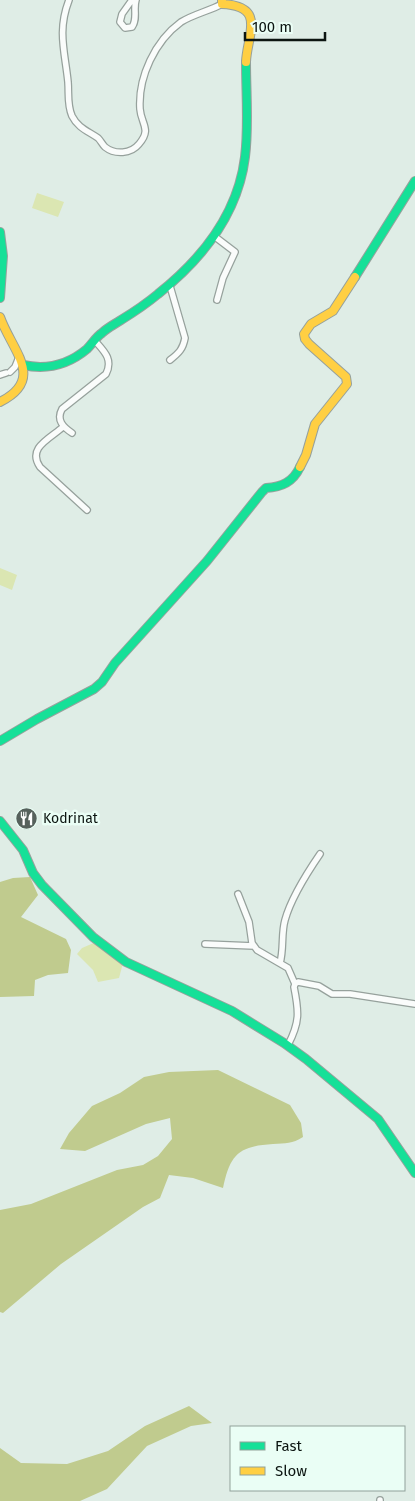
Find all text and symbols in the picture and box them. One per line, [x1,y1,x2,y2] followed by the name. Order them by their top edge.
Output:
[245,10,325,42] scale bar
[252,18,292,36] text: 100 m
[15,806,39,830] restaurant icon: Kodrinat
[43,810,99,827] place label: Kodrinat
[230,1426,405,1491] legend
[275,1437,302,1455] text: Fast
[275,1462,307,1480] text: Slow

